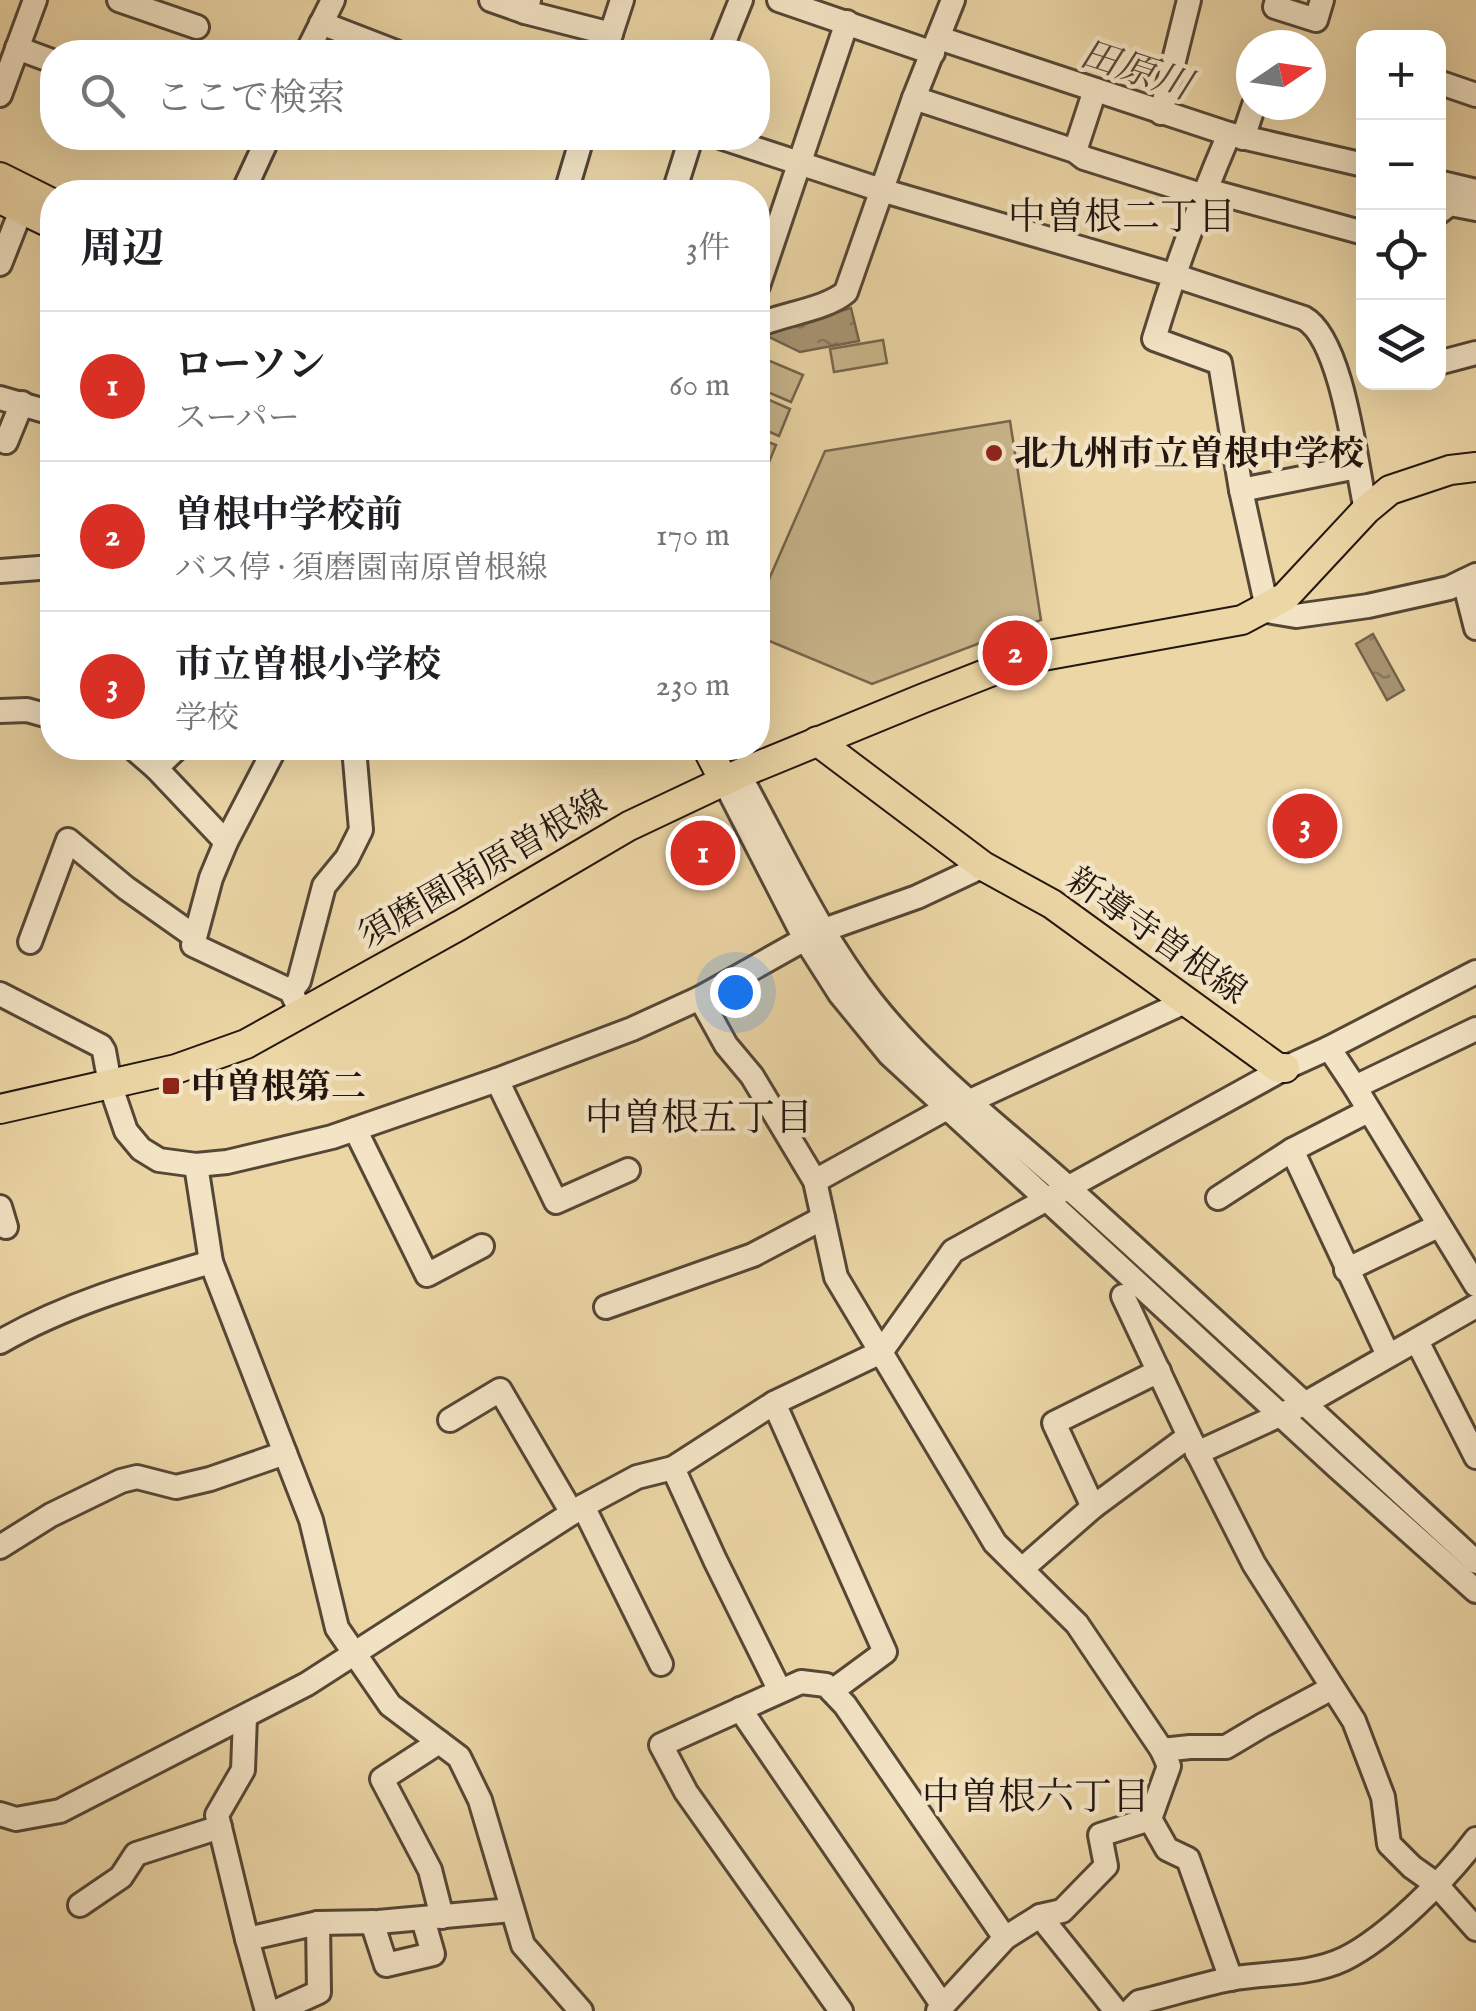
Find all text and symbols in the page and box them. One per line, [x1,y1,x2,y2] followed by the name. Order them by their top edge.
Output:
[1236,30,1326,120] north arrow
[1356,30,1446,390] map controls
[1356,30,1446,120] button: +
[1073,31,1200,114] water label: 田原川
[40,40,770,150] search box
[75,68,130,123] icon: search
[155,76,345,124] text: ここで検索
[1356,120,1446,210] button: −
[1008,195,1236,243] district label: 中曽根二丁目
[1356,210,1446,300] button: locate
[80,224,164,277] text: 周辺
[686,229,730,270] text: 3件
[1356,300,1446,390] button: layers
[175,343,325,391] text: ローソン
[107,366,118,407] text: 1
[669,366,730,407] text: 60 m
[175,399,300,440] text: スーパー
[1014,433,1364,478] place label: 北九州市立曽根中学校
[983,442,1005,464] marker: 北九州市立曽根中学校
[175,493,403,541] text: 曽根中学校前
[105,516,120,557] text: 2
[656,516,730,557] text: 170 m
[175,549,548,590] text: バス停 · 須磨園南原曽根線
[982,616,1048,690] pin: 2
[175,643,441,691] text: 市立曽根小学校
[107,666,118,707] text: 3
[656,666,730,707] text: 230 m
[175,699,239,740] text: 学校
[351,781,616,960] street label: 須磨園南原曽根線
[1272,788,1338,864] pin: 3
[670,816,736,890] pin: 1
[1057,858,1254,1016] street label: 新導寺曽根線
[710,967,761,1018] your location
[191,1066,366,1111] place label: 中曽根第二
[160,1075,182,1097] marker: 中曽根第二
[585,1096,813,1144] district label: 中曽根五丁目
[922,1775,1150,1823] district label: 中曽根六丁目

